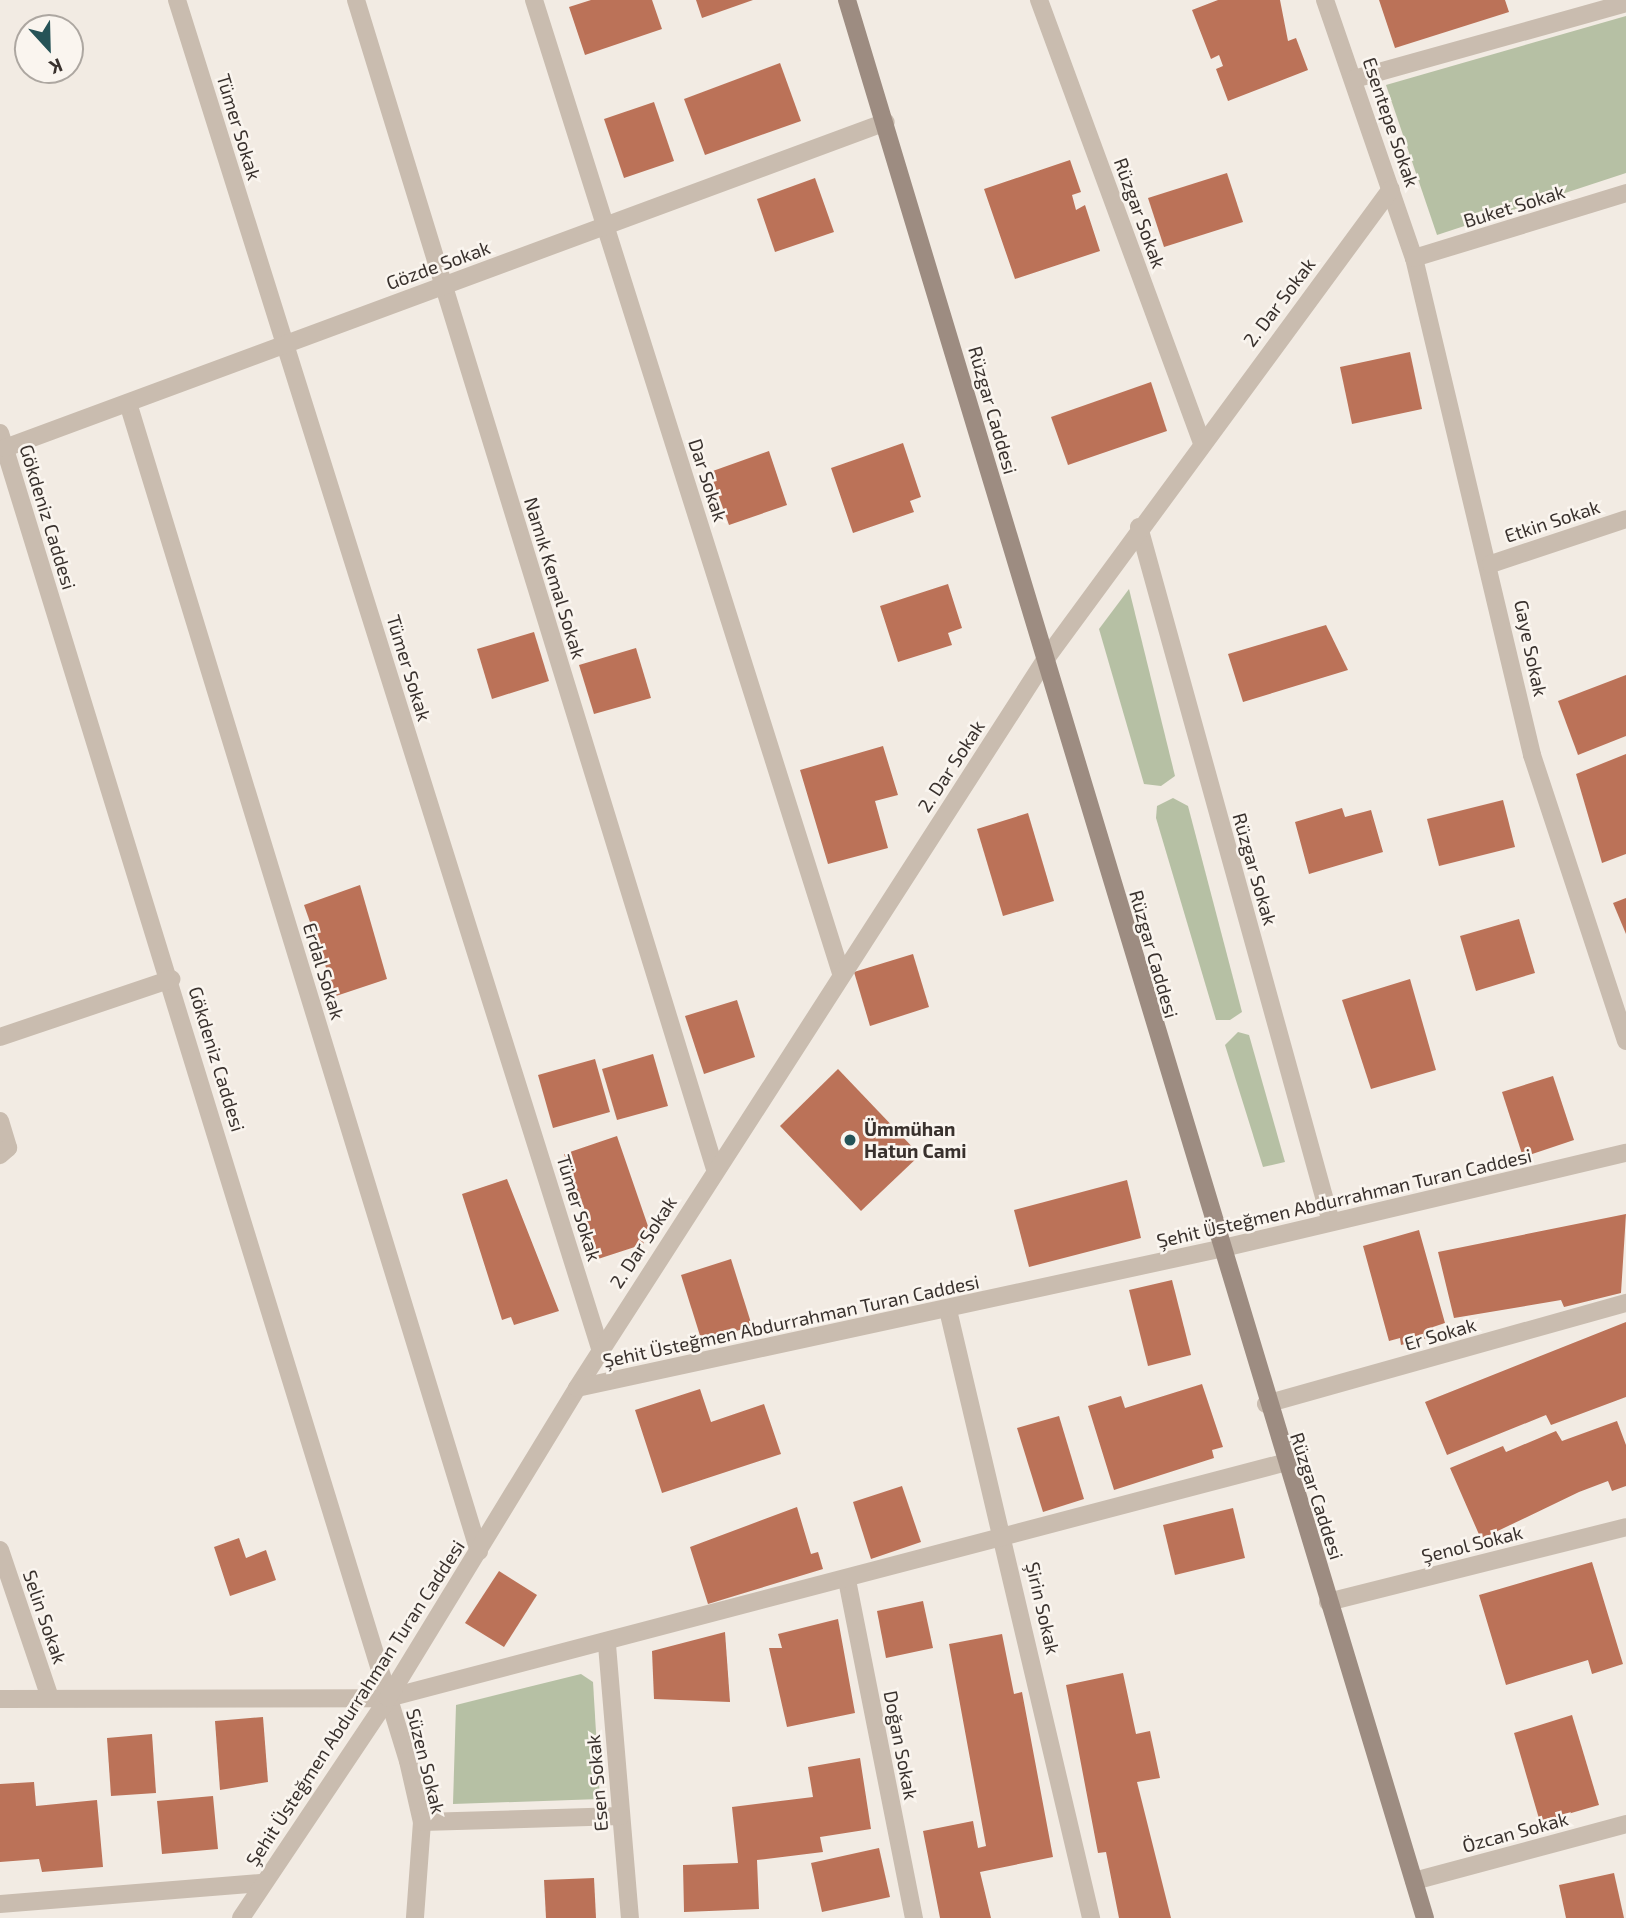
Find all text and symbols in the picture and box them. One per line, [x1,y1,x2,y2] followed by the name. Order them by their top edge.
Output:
[14,14,84,84] north arrow
[46,54,66,80] text: K
[1358,54,1424,190] street label: Esentepe Sokak
[212,71,266,183] street label: Tümer Sokak
[1109,154,1171,272] street label: Rüzgar Sokak
[1461,180,1567,232] street label: Buket Sokak
[383,236,493,294] street label: Gözde Sokak
[1238,253,1320,351] street label: 2. Dar Sokak
[964,343,1022,477] street label: Rüzgar Caddesi
[684,436,732,524] street label: Dar Sokak
[15,442,81,592] street label: Gökdeniz Caddesi
[519,494,591,662] street label: Namık Kemal Sokak
[1502,495,1602,547] street label: Etkin Sokak
[1510,598,1552,698] street label: Gaye Sokak
[382,612,436,724] street label: Tümer Sokak
[913,716,989,816] street label: 2. Dar Sokak
[1228,810,1282,928] street label: Rüzgar Sokak
[1125,887,1183,1021] street label: Rüzgar Caddesi
[298,920,350,1022] street label: Erdal Sokak
[184,984,250,1134] street label: Gökdeniz Caddesi
[864,1118,967,1162] place label: Ümmühan Hatun Cami
[842,1132,858,1148] marker: Ümmühan Hatun Cami
[1154,1144,1534,1252] street label: Şehit Üsteğmen Abdurrahman Turan Caddesi
[552,1152,606,1264] street label: Tümer Sokak
[605,1192,681,1292] street label: 2. Dar Sokak
[600,1270,982,1372] street label: Şehit Üsteğmen Abdurrahman Turan Caddesi
[1401,1313,1479,1355] street label: Er Sokak
[1286,1429,1348,1563] street label: Rüzgar Caddesi
[1419,1520,1525,1568] street label: Şenol Sokak
[241,1535,469,1871] street label: Şehit Üsteğmen Abdurrahman Turan Caddesi
[1021,1560,1065,1656] street label: Şirin Sokak
[18,1567,72,1667] street label: Selin Sokak
[879,1688,923,1802] street label: Doğan Sokak
[402,1706,450,1816] street label: Süzen Sokak
[581,1734,613,1832] street label: Esen Sokak
[1460,1807,1570,1857] street label: Özcan Sokak

